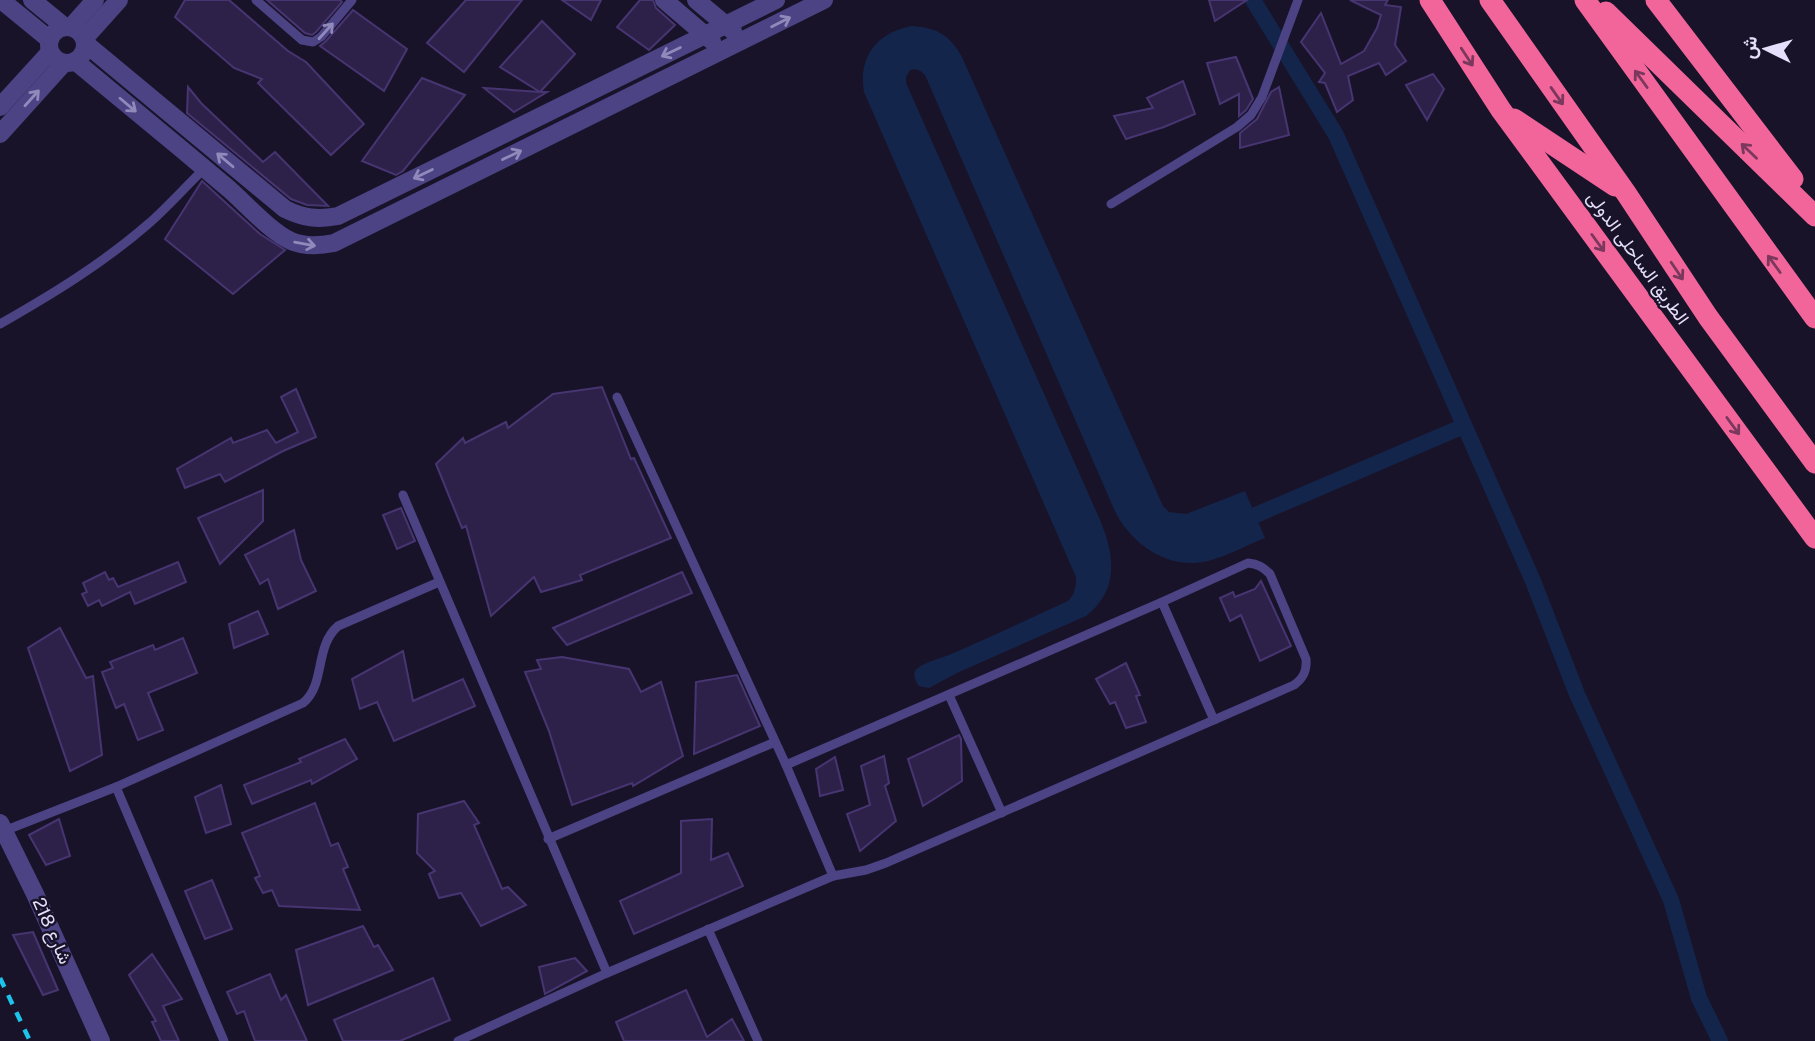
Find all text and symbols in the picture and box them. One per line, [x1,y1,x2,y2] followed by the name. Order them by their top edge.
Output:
[770,14,791,28] one-way arrow
[1731,14,1801,84] north arrow
[318,22,334,40] one-way arrow
[1737,35,1762,60] text: ش
[661,46,682,60] one-way arrow
[1460,47,1474,67] one-way arrow
[1634,70,1649,89] one-way arrow
[1550,86,1564,105] one-way arrow
[24,89,40,107] one-way arrow
[118,97,136,113] one-way arrow
[1740,143,1757,160] one-way arrow
[501,148,522,162] one-way arrow
[216,152,234,168] one-way arrow
[413,168,434,181] one-way arrow
[1582,187,1694,329] street label: الطريق الساحلى الدولى
[1591,233,1606,252] one-way arrow
[293,238,316,251] one-way arrow
[1767,255,1781,274] one-way arrow
[1671,260,1685,280] one-way arrow
[1726,416,1740,435] one-way arrow
[27,894,76,968] street label: شارع 218

